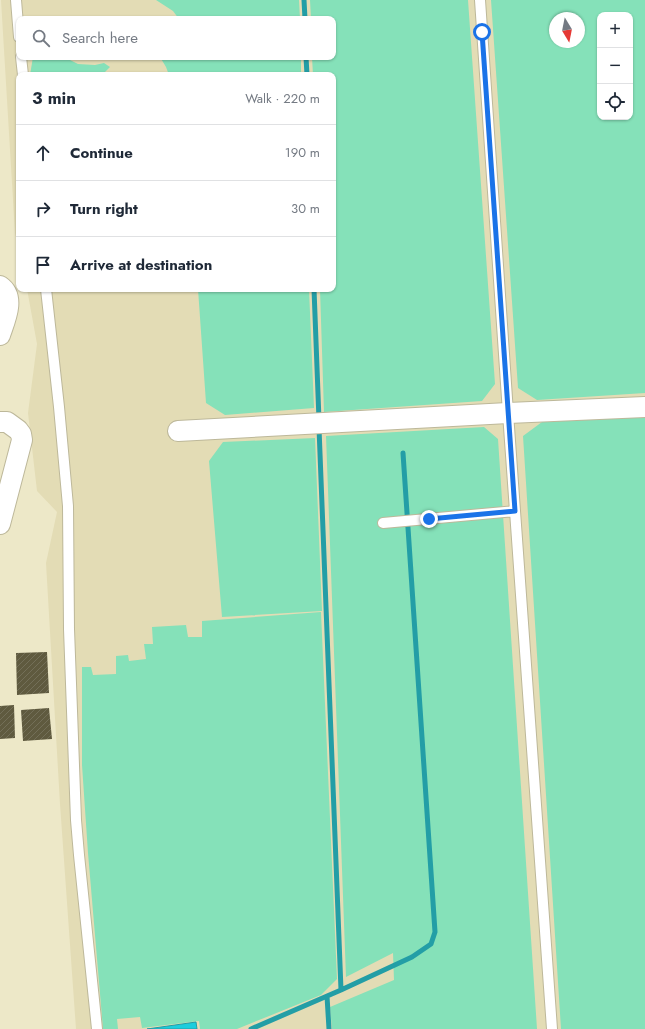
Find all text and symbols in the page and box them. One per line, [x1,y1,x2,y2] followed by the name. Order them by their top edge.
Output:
[549,12,585,48] north arrow
[597,12,633,120] map controls
[597,12,633,48] button: +
[16,16,336,60] search box
[473,23,491,41] route start
[30,27,52,49] icon: search
[62,27,138,49] text: Search here
[597,48,633,84] button: −
[597,84,633,120] button: locate
[32,86,76,110] text: 3 min
[245,89,320,108] text: Walk · 220 m
[32,142,54,164] icon: ahead
[70,142,133,164] text: Continue
[285,143,320,162] text: 190 m
[32,198,54,220] icon: right
[70,198,138,220] text: Turn right
[291,199,320,218] text: 30 m
[32,254,54,276] icon: arrive
[70,254,212,276] text: Arrive at destination
[420,510,438,528] route end

